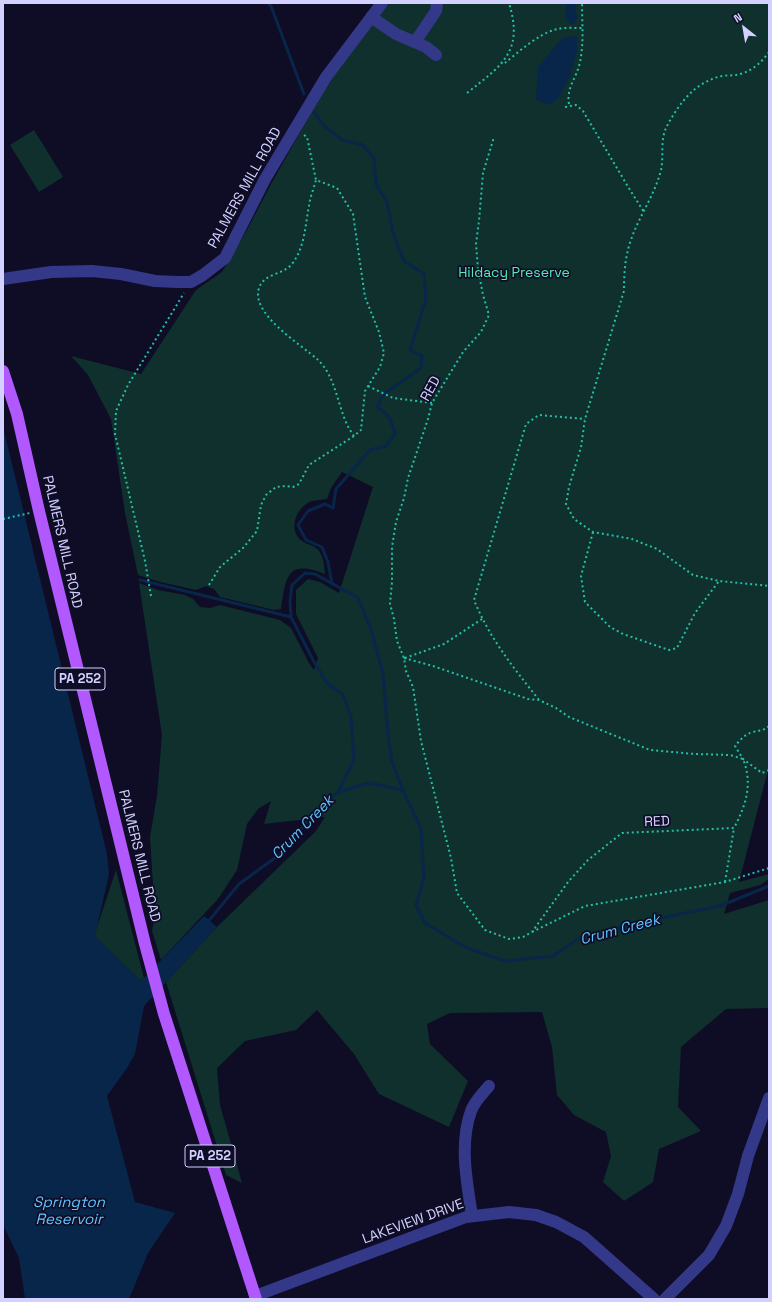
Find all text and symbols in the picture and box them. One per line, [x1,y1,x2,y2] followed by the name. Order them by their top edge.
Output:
[724,8,764,48] north arrow
[731,10,745,26] text: N
[205,125,285,251] street label: PALMERS MILL ROAD
[458,265,570,281] park label: Hildacy Preserve
[417,374,445,404] street label: RED
[39,474,85,610] street label: PALMERS MILL ROAD
[55,668,105,690] road number: PA 252
[114,788,164,924] street label: PALMERS MILL ROAD
[268,792,338,864] water label: Crum Creek
[644,813,670,831] street label: RED
[578,911,662,949] water label: Crum Creek
[185,1145,235,1167] road number: PA 252
[33,1194,105,1229] water label: Springton Reservoir
[360,1196,466,1248] street label: LAKEVIEW DRIVE

